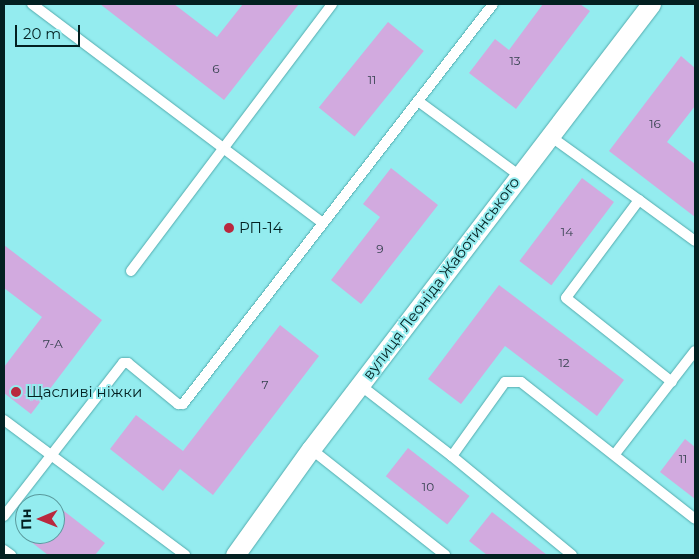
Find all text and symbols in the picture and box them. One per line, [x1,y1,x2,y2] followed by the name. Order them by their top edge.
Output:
[18,15,82,47] scale bar
[23,24,61,43] text: 20 m
[509,54,521,68] house number: 13
[212,62,220,76] house number: 6
[368,73,376,87] house number: 11
[649,117,661,131] house number: 16
[359,173,523,383] street label: вулиця Леоніда Жаботинського
[239,219,283,237] place label: РП-14
[223,222,235,234] marker: РП-14
[561,225,573,239] house number: 14
[376,242,384,256] house number: 9
[43,337,63,351] house number: 7-А
[558,356,570,370] house number: 12
[261,378,269,392] house number: 7
[26,383,142,401] place label: Щасливі ніжки
[10,386,22,398] marker: Щасливі ніжки
[679,452,687,466] house number: 11
[422,480,434,494] house number: 10
[15,494,65,544] north arrow
[17,509,35,530] text: Пн

